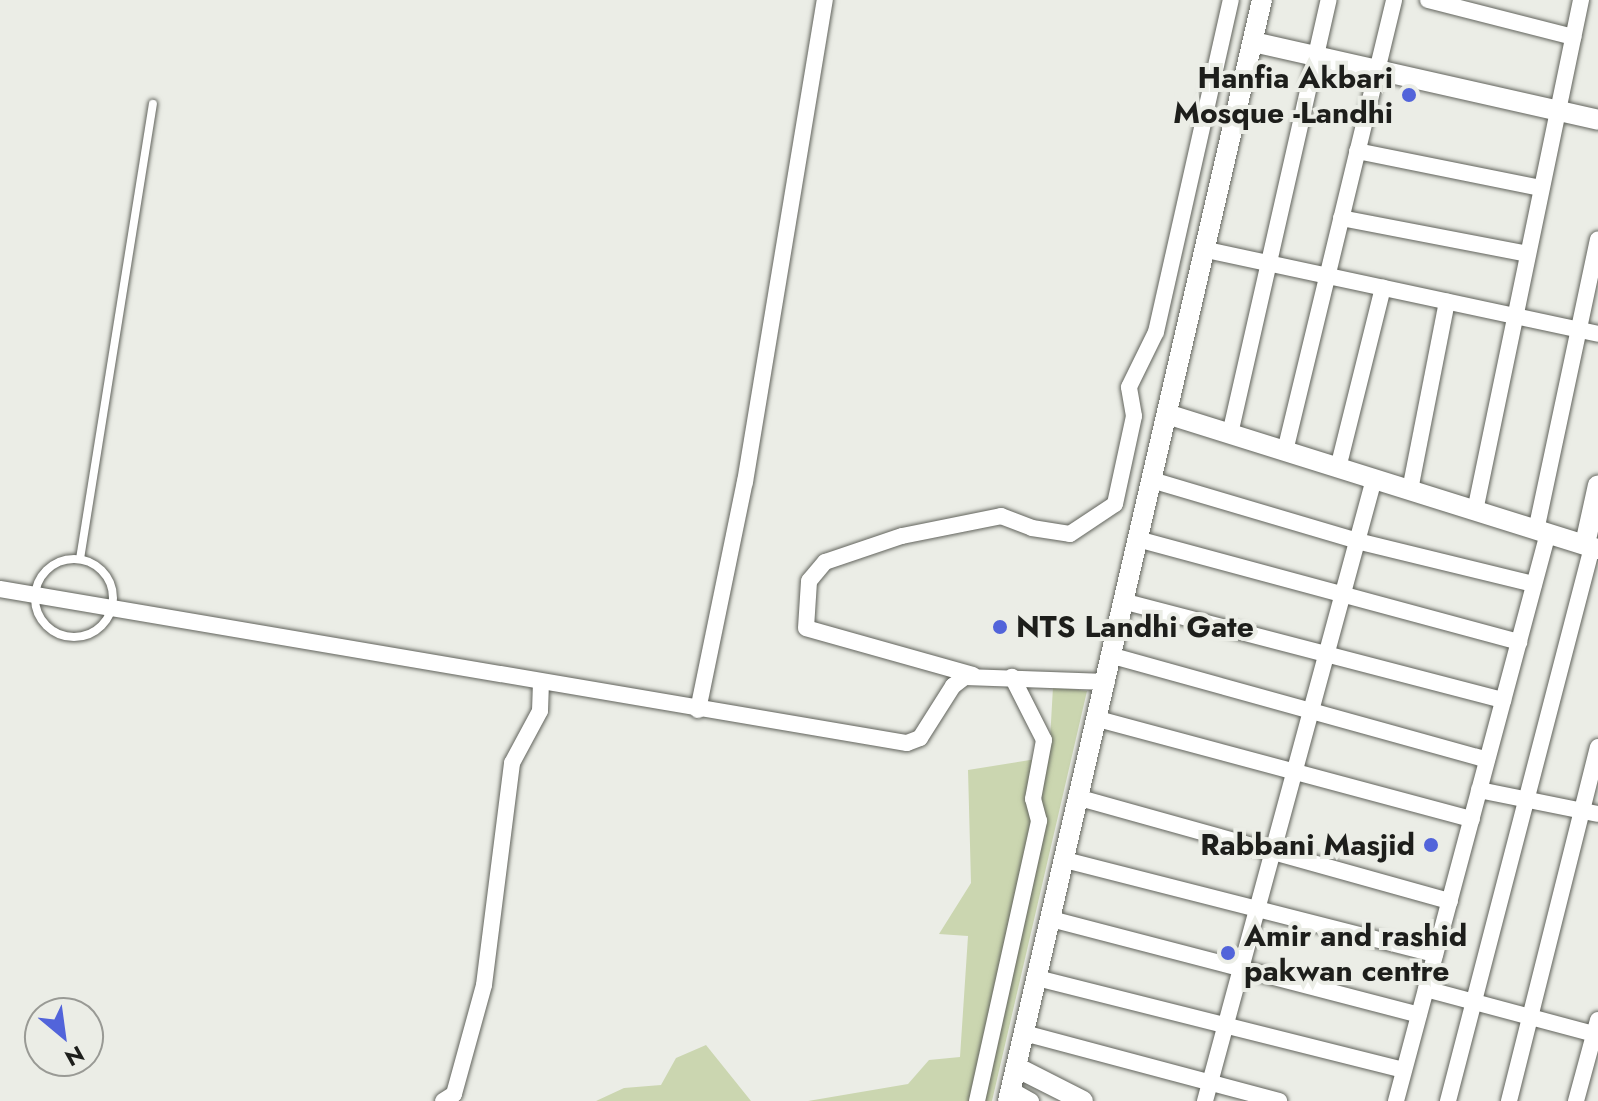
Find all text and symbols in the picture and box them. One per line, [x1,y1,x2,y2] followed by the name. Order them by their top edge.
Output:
[1173,60,1393,130] place label: Hanfia Akbari Mosque -Landhi
[1400,86,1418,104] marker: Hanfia Akbari Mosque -Landhi
[1016,609,1254,645] place label: NTS Landhi Gate
[991,618,1009,636] marker: NTS Landhi Gate
[1200,827,1415,863] place label: Rabbani Masjid
[1422,836,1440,854] marker: Rabbani Masjid
[1244,918,1467,988] place label: Amir and rashid pakwan centre
[1219,944,1237,962] marker: Amir and rashid pakwan centre
[24,997,104,1077] north arrow
[59,1038,90,1074] text: N

